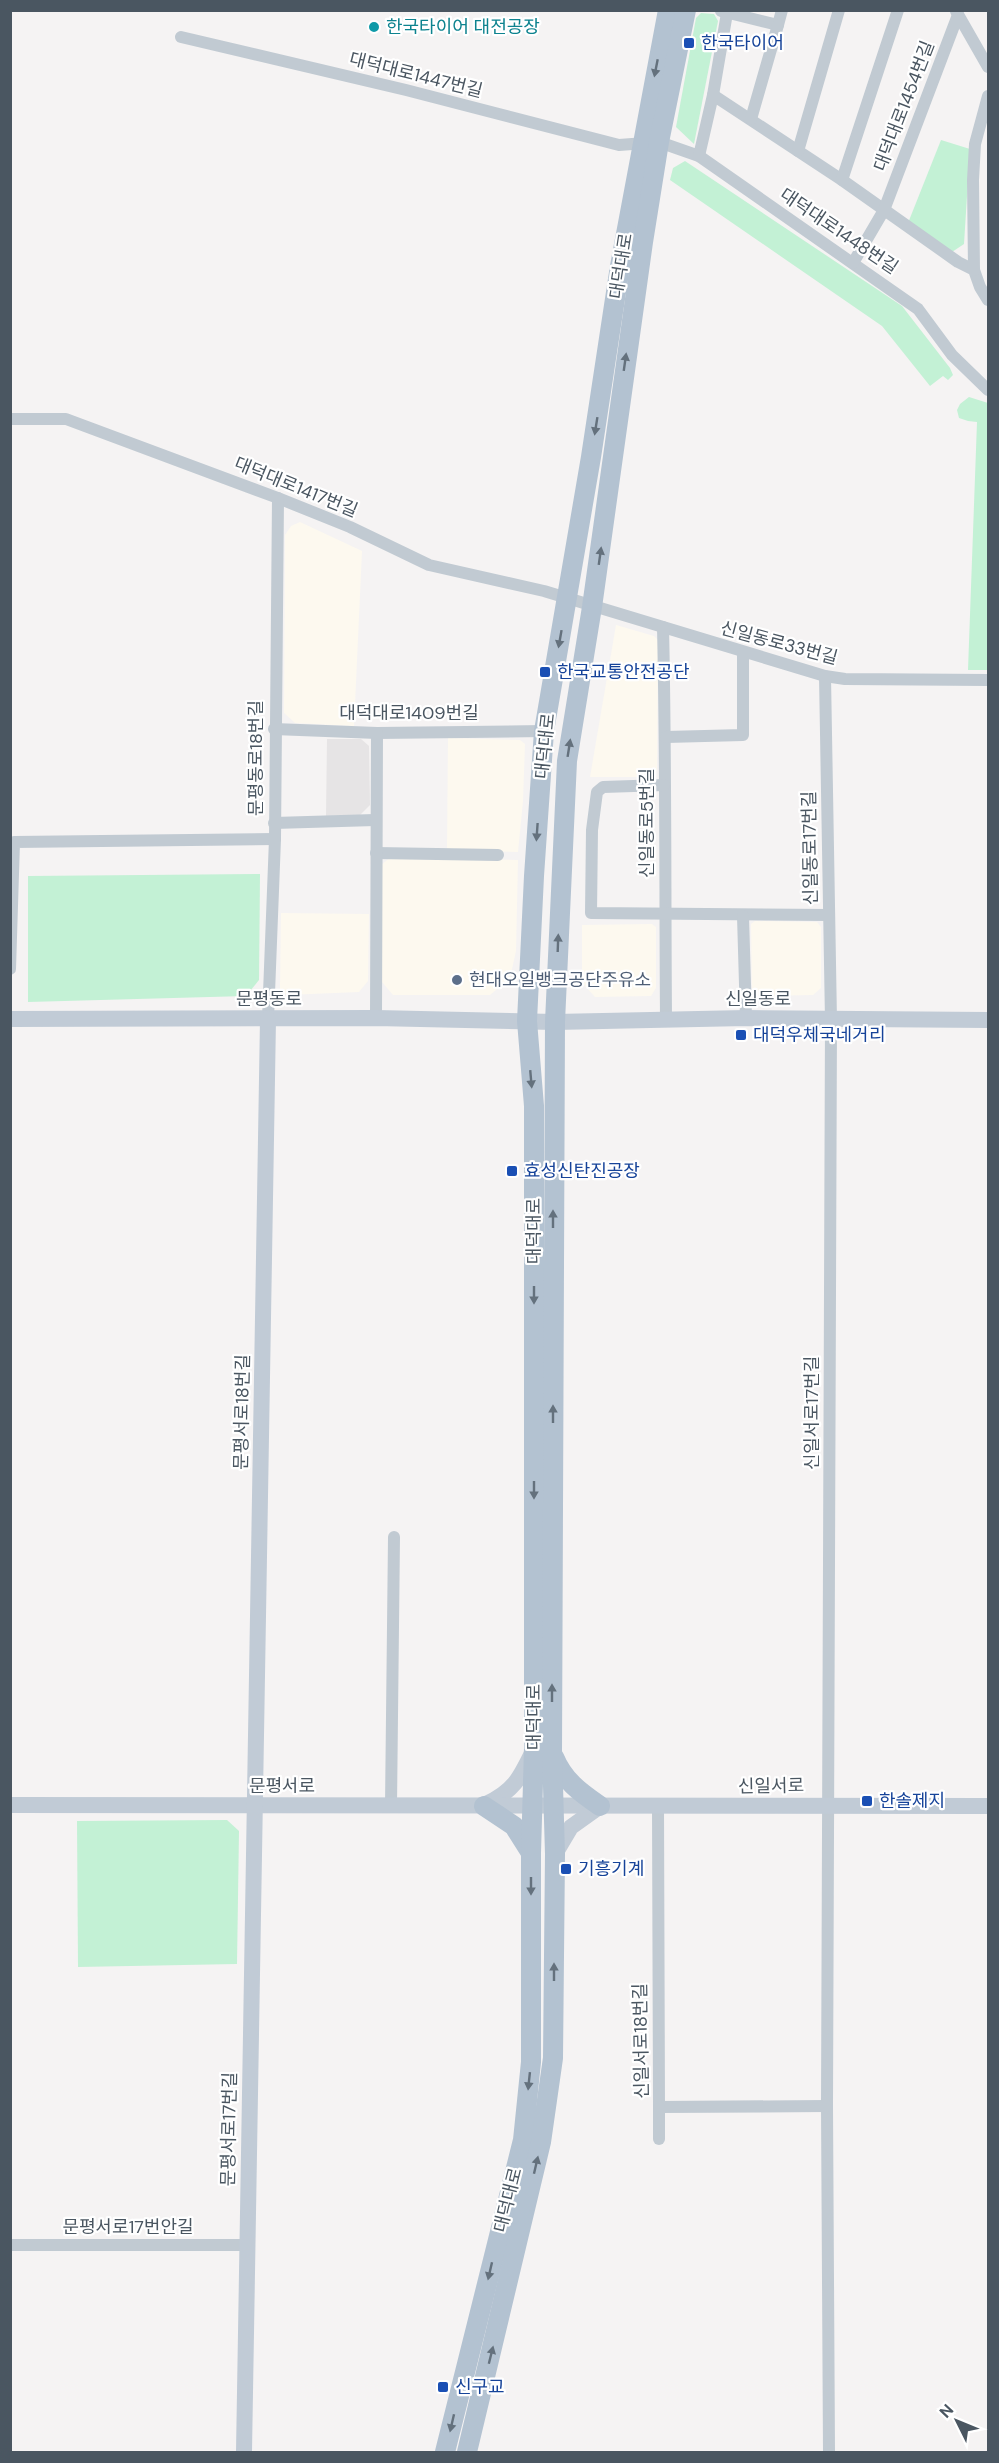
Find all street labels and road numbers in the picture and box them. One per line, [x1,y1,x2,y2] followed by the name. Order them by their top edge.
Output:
[868,37,940,175] street label: 대덕대로1454번길
[347,47,485,103] street label: 대덕대로1447번길
[775,183,903,279] street label: 대덕대로1448번길
[604,231,638,301] street label: 대덕대로
[231,451,361,523] street label: 대덕대로1417번길
[718,616,840,670] street label: 신일동로33번길
[244,700,268,816] street label: 문평동로18번길
[339,701,479,725] street label: 대덕대로1409번길
[530,712,560,780] street label: 대덕대로
[635,768,659,878] street label: 신일동로5번길
[797,791,823,905] street label: 신일동로17번길
[236,987,302,1011] street label: 문평동로
[725,987,791,1011] street label: 신일동로
[522,1198,546,1264] street label: 대덕대로
[229,1354,255,1470] street label: 문평서로18번길
[800,1356,824,1470] street label: 신일서로17번길
[522,1684,546,1750] street label: 대덕대로
[738,1773,804,1799] street label: 신일서로
[249,1774,315,1798] street label: 문평서로
[628,1983,654,2099] street label: 신일서로18번길
[216,2072,242,2186] street label: 문평서로17번길
[488,2165,528,2235] street label: 대덕대로
[62,2215,194,2239] street label: 문평서로17번안길

